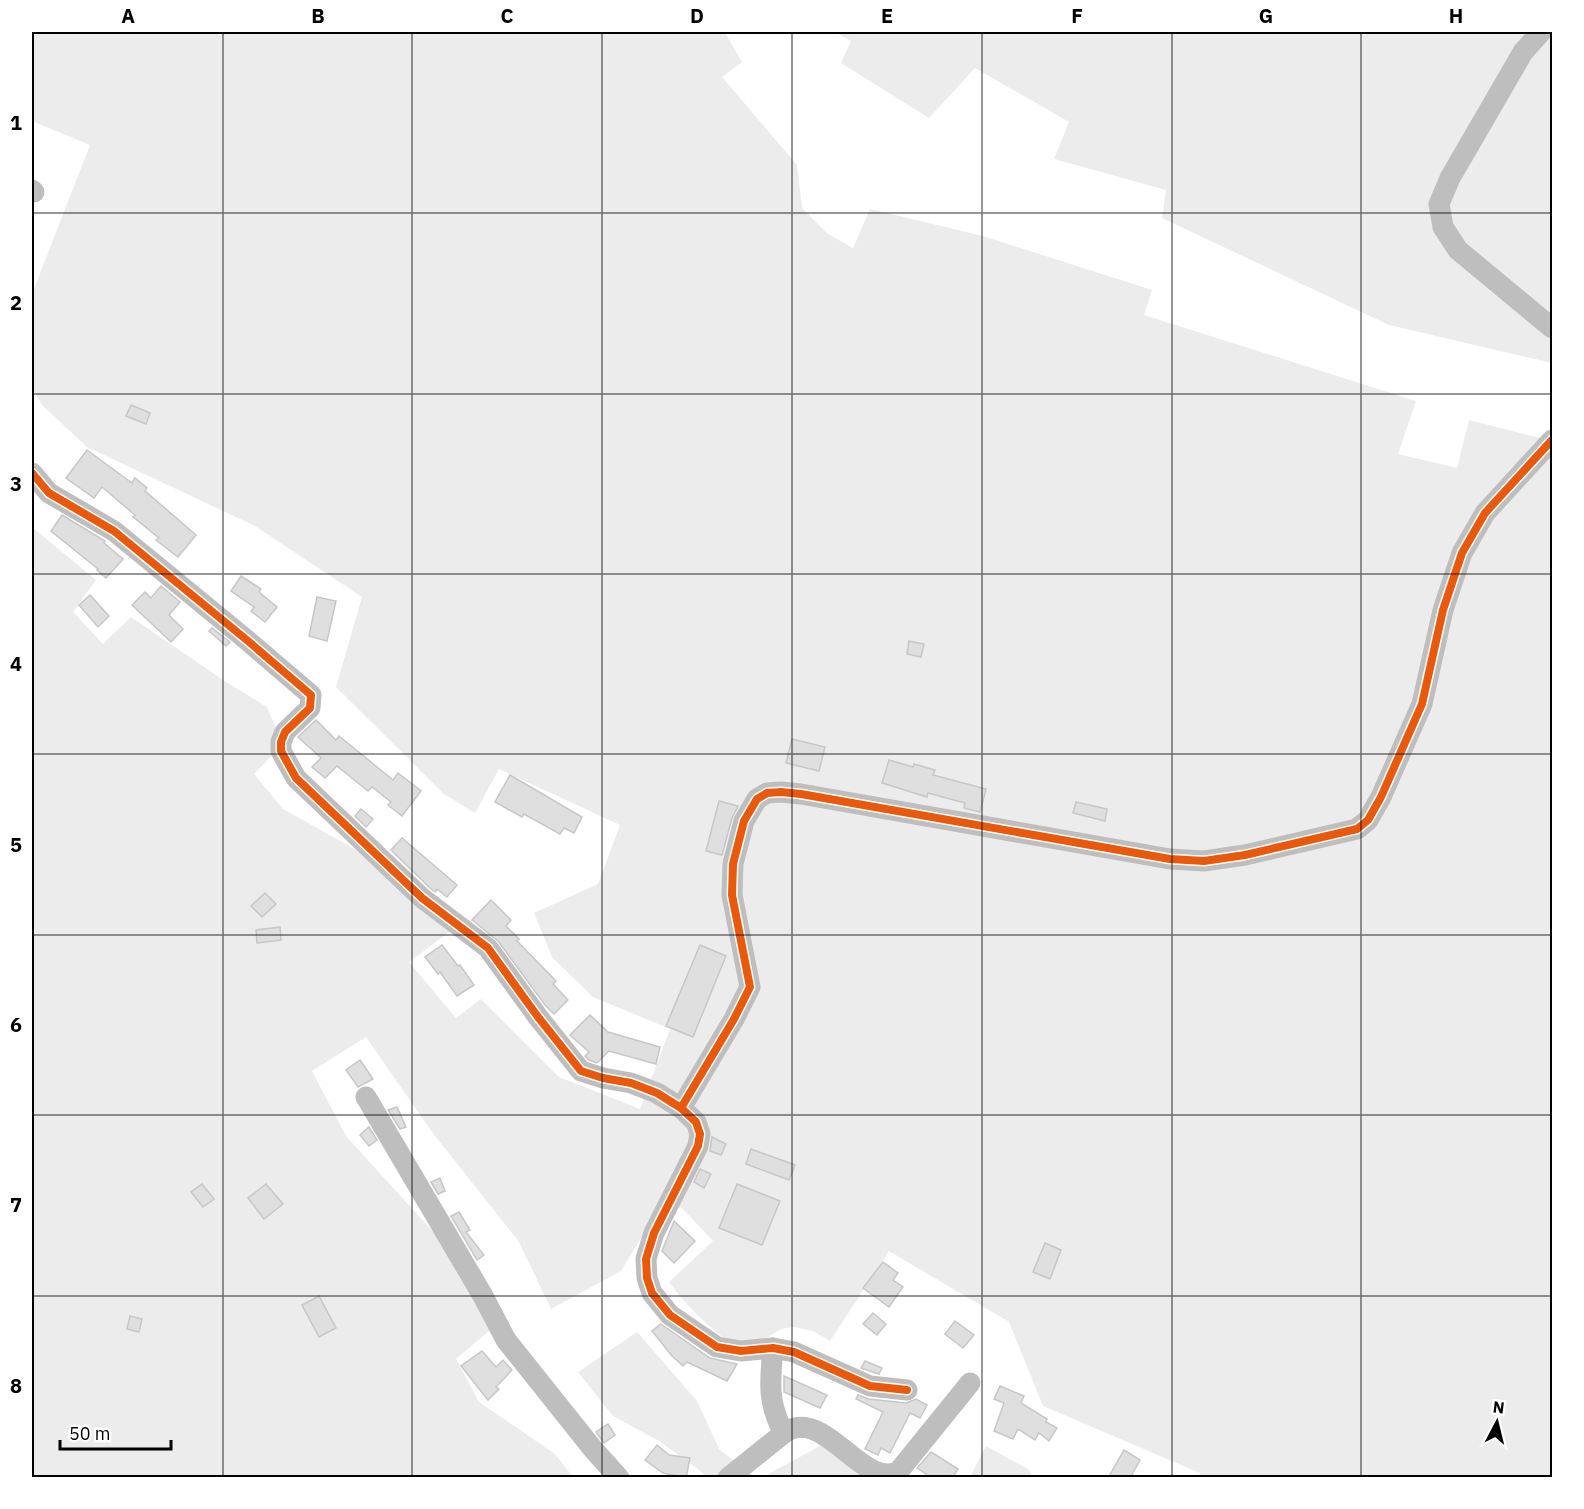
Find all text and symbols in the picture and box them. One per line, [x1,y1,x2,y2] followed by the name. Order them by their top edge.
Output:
[121,2,135,29] text: A
[311,2,325,29] text: B
[500,2,514,29] text: C
[690,2,704,29] text: D
[881,2,893,29] text: E
[1071,2,1083,29] text: F
[1259,2,1273,29] text: G
[1449,2,1463,29] text: H
[10,109,22,136] text: 1
[10,289,22,316] text: 2
[10,470,22,497] text: 3
[10,650,22,677] text: 4
[10,831,22,858] text: 5
[10,1011,22,1038] text: 6
[10,1191,22,1218] text: 7
[10,1372,22,1399] text: 8
[1467,1392,1527,1452] north arrow
[1492,1396,1506,1418] text: N
[60,1413,171,1451] scale bar
[69,1422,111,1445] text: 50 m

